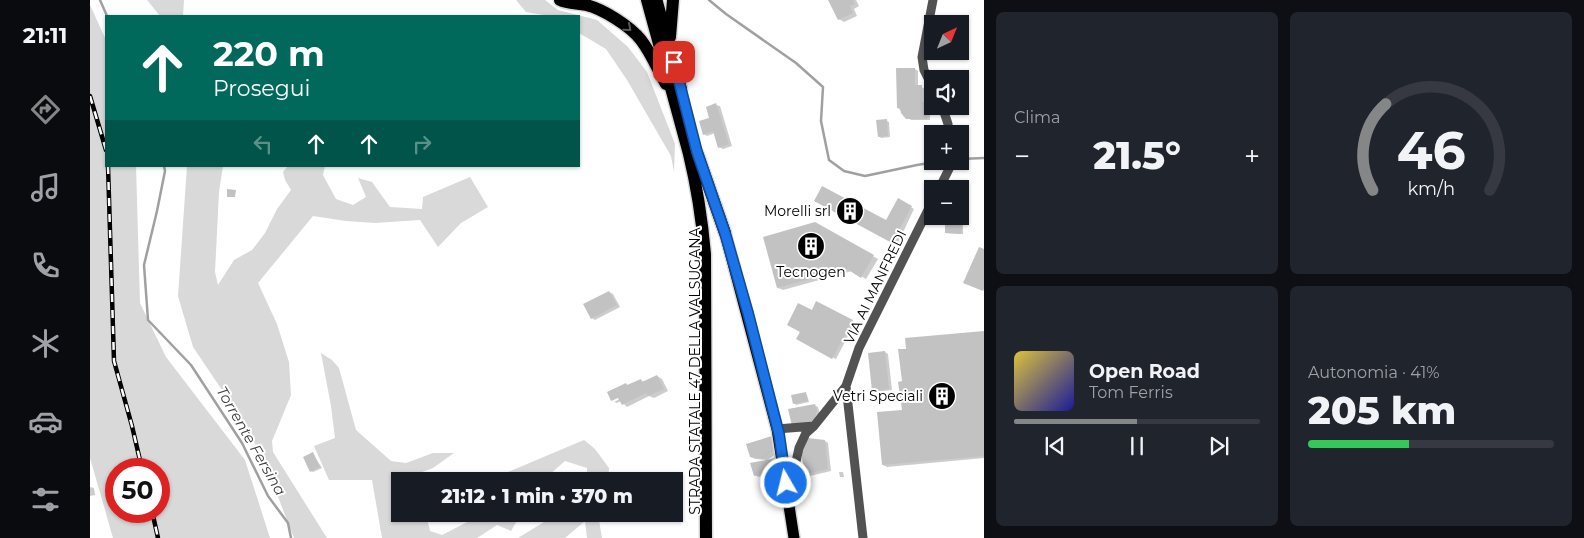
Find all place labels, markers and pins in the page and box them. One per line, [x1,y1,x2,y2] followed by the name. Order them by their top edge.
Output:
[653,41,695,83] pin
[835,196,865,226] building icon: Morelli srl
[764,202,831,220] place label: Morelli srl
[796,231,826,261] building icon: Tecnogen
[776,263,846,281] place label: Tecnogen
[927,381,957,411] building icon: Vetri Speciali
[833,387,923,405] place label: Vetri Speciali

